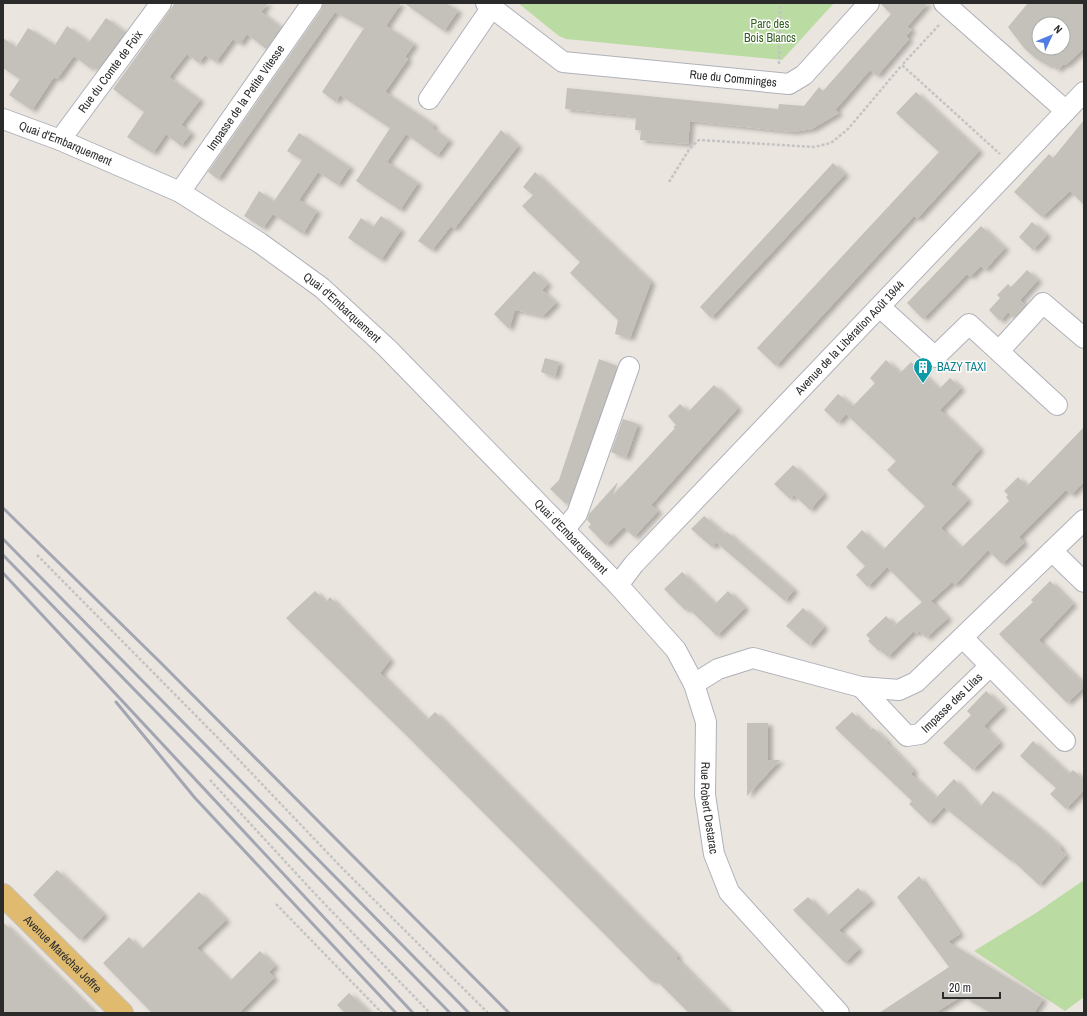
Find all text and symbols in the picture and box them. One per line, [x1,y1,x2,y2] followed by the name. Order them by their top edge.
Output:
[744,16,796,46] park label: Parc des Bois Blancs
[1031,16,1071,56] north arrow
[1051,22,1065,36] text: N
[75,27,146,116] street label: Rue du Comte de Foix
[203,42,288,154] street label: Impasse de la Petite Vitesse
[689,66,778,91] street label: Rue du Comminges
[17,118,115,170] street label: Quai d'Embarquement
[300,269,385,347] street label: Quai d'Embarquement
[791,277,908,399] street label: Avenue de la Libération Août 1944
[912,356,934,384] building icon: BAZY TAXI
[937,359,986,375] place label: BAZY TAXI
[531,496,611,578] street label: Quai d'Embarquement
[918,669,986,736] street label: Impasse des Lilas
[697,762,722,855] street label: Rue Robert Destarac
[19,911,105,996] street label: Avenue Maréchal Joffre
[943,974,1000,1000] scale bar
[949,980,971,996] text: 20 m

